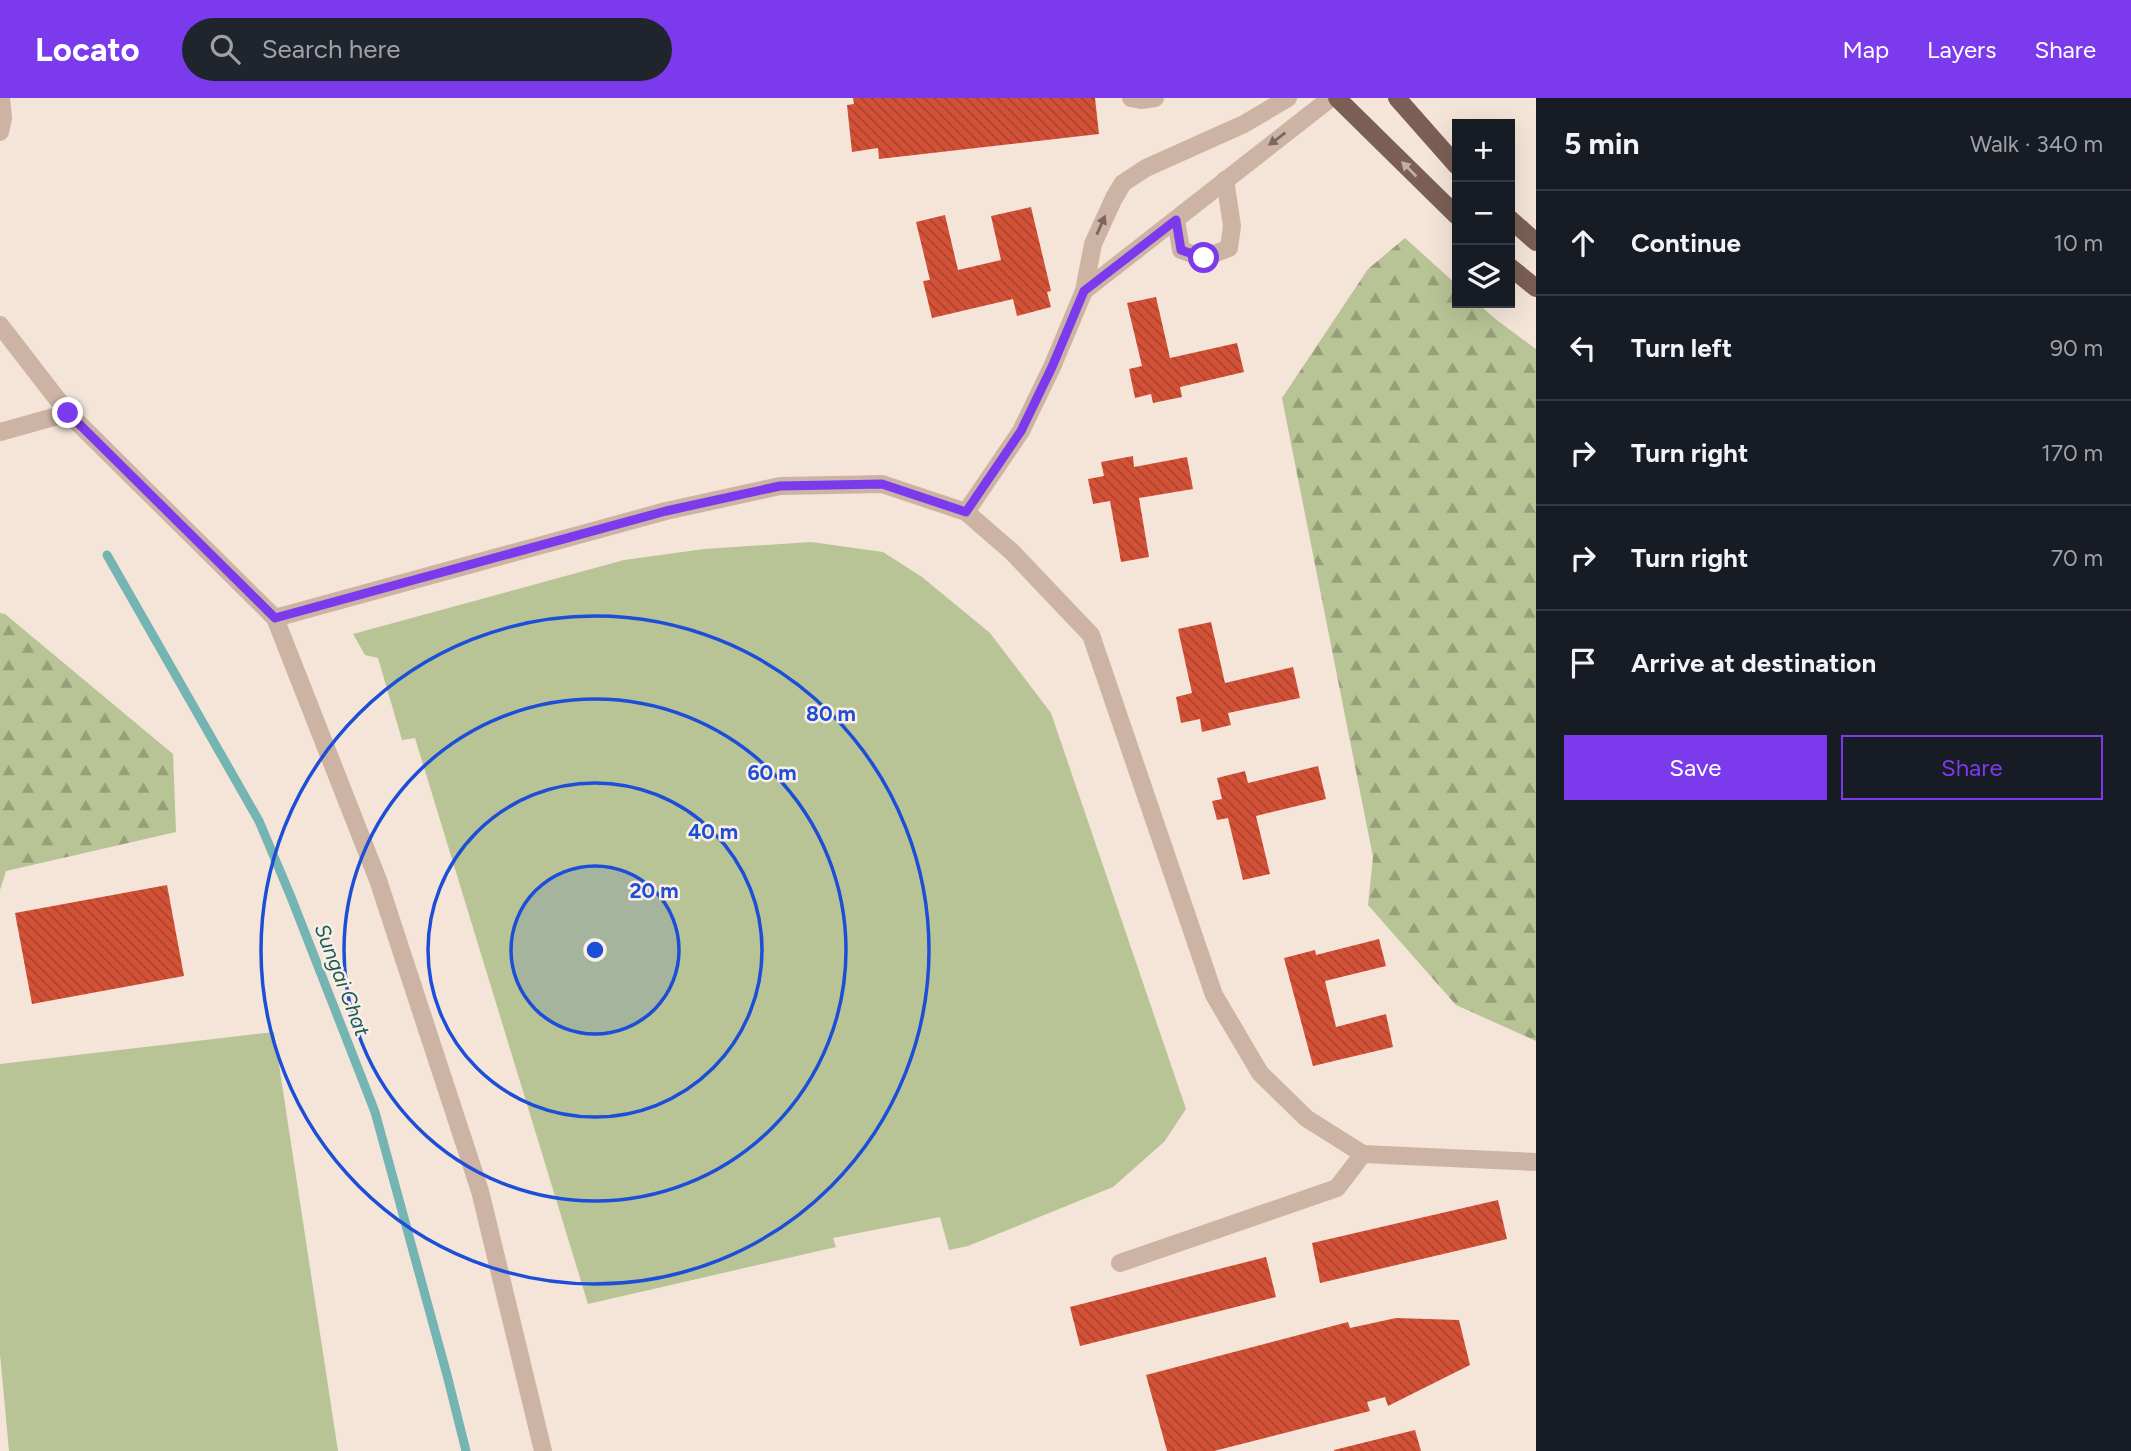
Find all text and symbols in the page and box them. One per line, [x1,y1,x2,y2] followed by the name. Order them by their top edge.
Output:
[182,18,672,81] search box
[35,30,140,69] text: Locato
[206,30,244,68] icon: search
[262,33,401,65] text: Search here
[1842,35,1889,64] text: Map
[1927,35,1996,64] text: Layers
[2034,35,2096,64] text: Share
[1452,119,1515,308] map controls
[1452,119,1515,182] button: +
[1564,125,1640,162] text: 5 min
[1970,130,2103,158] text: Walk · 340 m
[1268,132,1286,146] one-way arrow
[1400,160,1417,177] one-way arrow
[1452,182,1515,245] button: −
[1096,215,1107,236] one-way arrow
[1564,224,1602,262] icon: ahead
[1631,227,1741,259] text: Continue
[2054,229,2103,257] text: 10 m
[1188,242,1219,273] route start
[1452,245,1515,308] button: layers
[1564,329,1602,367] icon: left
[1631,332,1732,364] text: Turn left
[2050,334,2103,362] text: 90 m
[52,397,83,428] route end
[1564,434,1602,472] icon: right
[1631,437,1748,469] text: Turn right
[2041,439,2103,467] text: 170 m
[1564,539,1602,577] icon: right
[1631,542,1748,574] text: Turn right
[2051,544,2103,572] text: 70 m
[1564,644,1602,682] icon: arrive
[1631,647,1876,679] text: Arrive at destination
[806,701,856,726] text: 80 m
[1564,735,1827,800] button: Save
[1841,735,2103,800] button: Share
[747,760,797,785] text: 60 m
[688,819,738,844] text: 40 m
[629,878,679,903] text: 20 m
[310,920,376,1040] water label: Sungai Chat
[583,938,607,962] centre of rings

